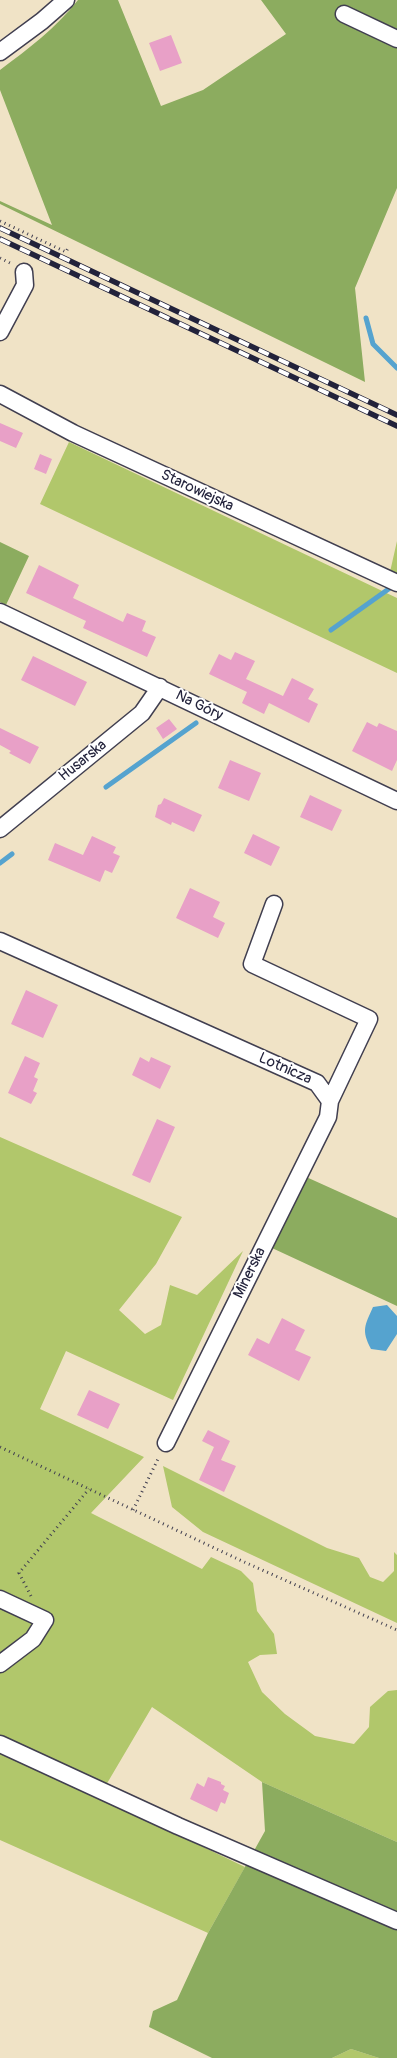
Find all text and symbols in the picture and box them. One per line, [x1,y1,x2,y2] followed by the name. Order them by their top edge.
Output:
[158,466,236,516] street label: Starowiejska
[172,687,226,725] street label: Na Góry
[56,736,110,786] street label: Husarska
[256,1049,314,1089] street label: Lotnicza
[230,1245,270,1301] street label: Minerska

